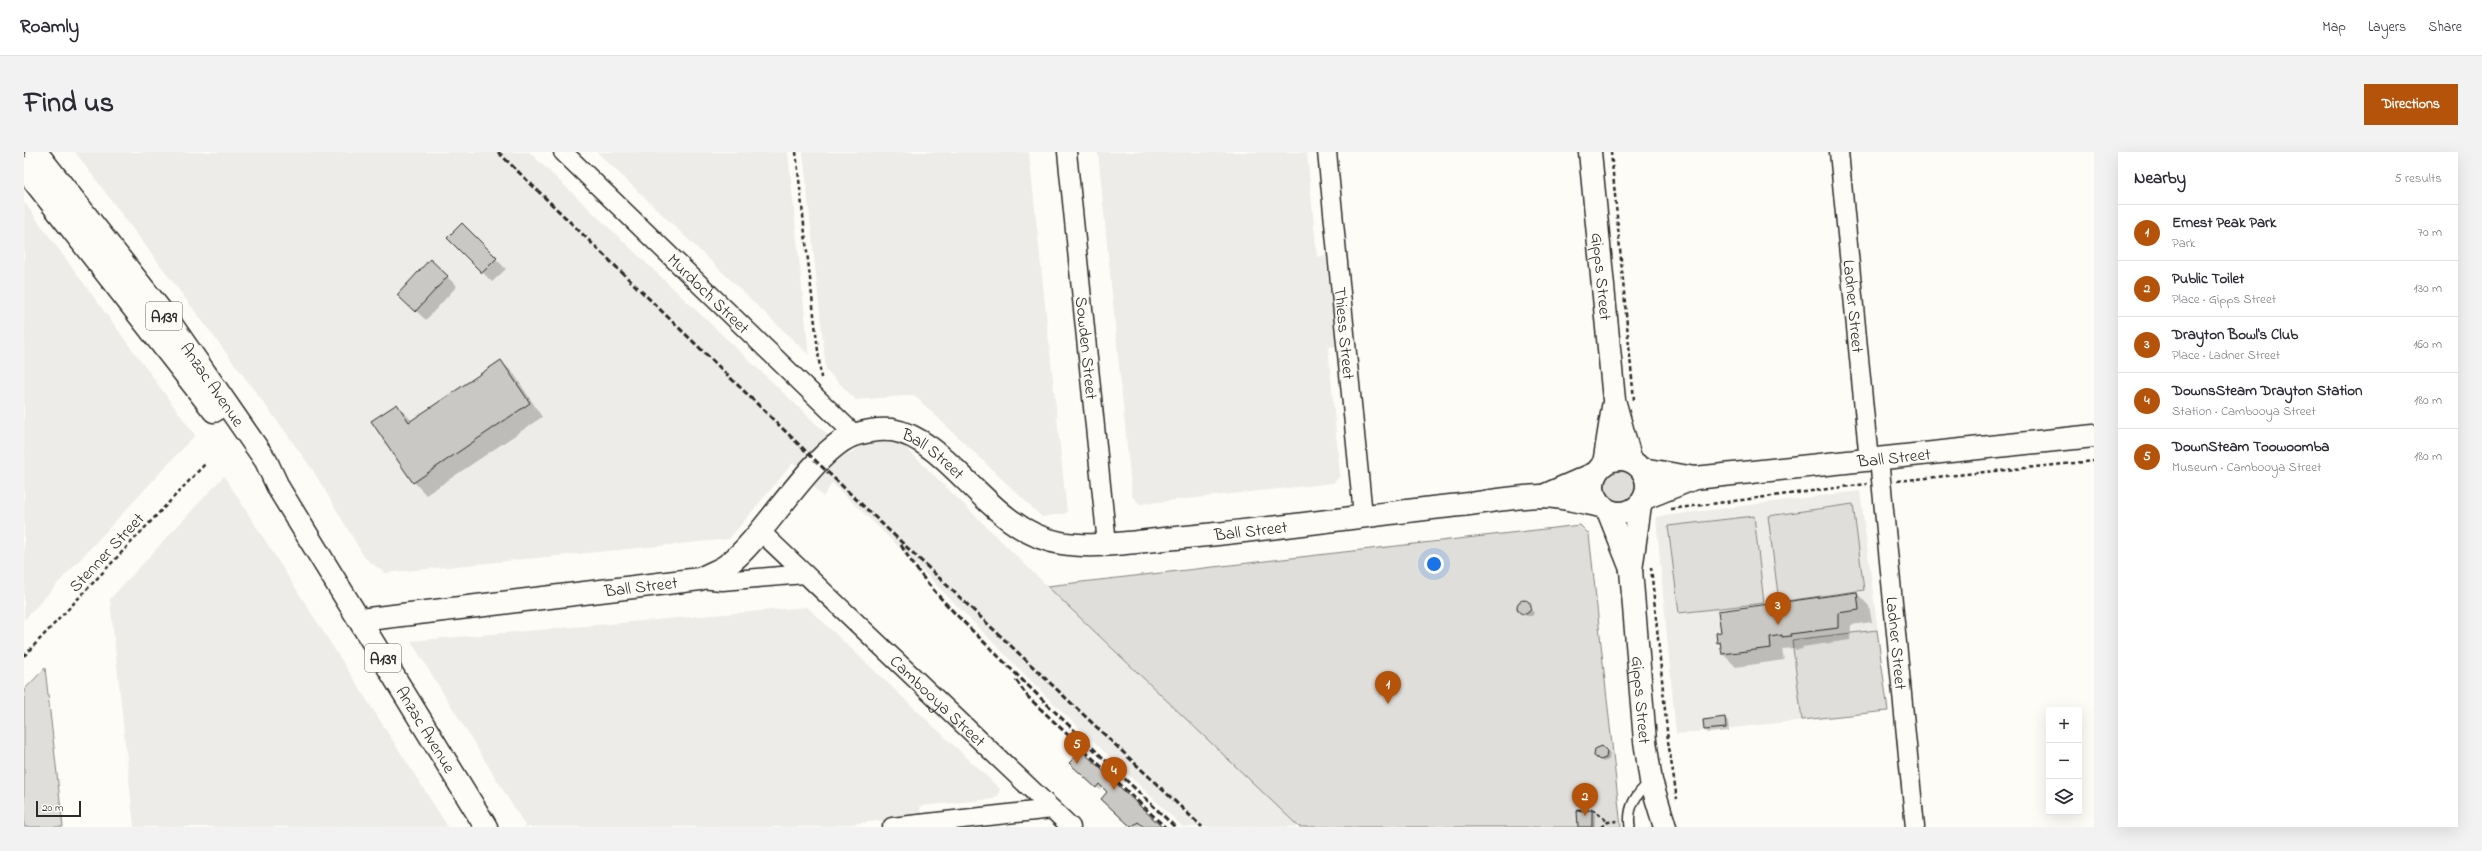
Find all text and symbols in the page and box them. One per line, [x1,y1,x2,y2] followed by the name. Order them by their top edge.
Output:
[20,14,79,41] text: Roamly
[2322,17,2346,38] text: Map
[2368,17,2406,38] text: Layers
[2428,17,2462,38] text: Share
[24,84,114,125] text: Find us
[2364,84,2458,125] button: Directions
[2134,166,2186,191] text: Nearby
[2394,169,2442,188] text: 5 results
[2172,212,2276,234] text: Ernest Peak Park
[2145,223,2149,242] text: 1
[2418,223,2442,242] text: 70 m
[1584,232,1617,322] street label: Gipps Street
[2172,234,2196,253] text: Park
[661,248,755,341] street label: Murdoch Street
[1836,259,1869,354] street label: Ladner Street
[2172,268,2244,290] text: Public Toilet
[2144,279,2150,298] text: 2
[2414,279,2442,298] text: 130 m
[1326,286,1361,381] street label: Thiess Street
[2172,290,2276,309] text: Place · Gipps Street
[1068,295,1103,401] street label: Sowden Street
[146,302,182,330] road number: A139
[2172,324,2298,346] text: Drayton Bowl's Club
[2144,335,2150,354] text: 3
[2413,335,2442,354] text: 160 m
[173,338,250,433] street label: Anzac Avenue
[2172,346,2280,365] text: Place · Ladner Street
[2172,380,2362,402] text: DownsSteam Drayton Station
[2144,391,2150,410] text: 4
[2414,391,2442,410] text: 180 m
[2172,402,2316,421] text: Station · Cambooya Street
[897,422,970,486] street label: Ball Street
[2172,436,2329,458] text: DownSteam Toowoomba
[1855,442,1932,475] street label: Ball Street
[2143,447,2151,466] text: 5
[2414,447,2442,466] text: 180 m
[2172,458,2321,477] text: Museum · Cambooya Street
[64,507,151,598] street label: Stenner Street
[1212,515,1289,548] street label: Ball Street
[1424,554,1444,574] your location
[602,571,679,605] street label: Ball Street
[1765,592,1791,625] pin: 3
[1879,596,1913,691] street label: Ladner Street
[365,644,401,672] road number: A139
[884,650,991,754] street label: Cambooya Street
[1624,655,1656,745] street label: Gipps Street
[1375,671,1401,704] pin: 1
[389,682,461,779] street label: Anzac Avenue
[2046,707,2082,815] map controls
[2046,707,2082,743] button: +
[1064,731,1090,764] pin: 5
[2046,743,2082,779] button: −
[1101,757,1127,790] pin: 4
[2046,779,2082,815] button: layers
[1572,783,1598,816] pin: 2
[36,799,81,818] scale bar
[42,800,64,816] text: 20 m

